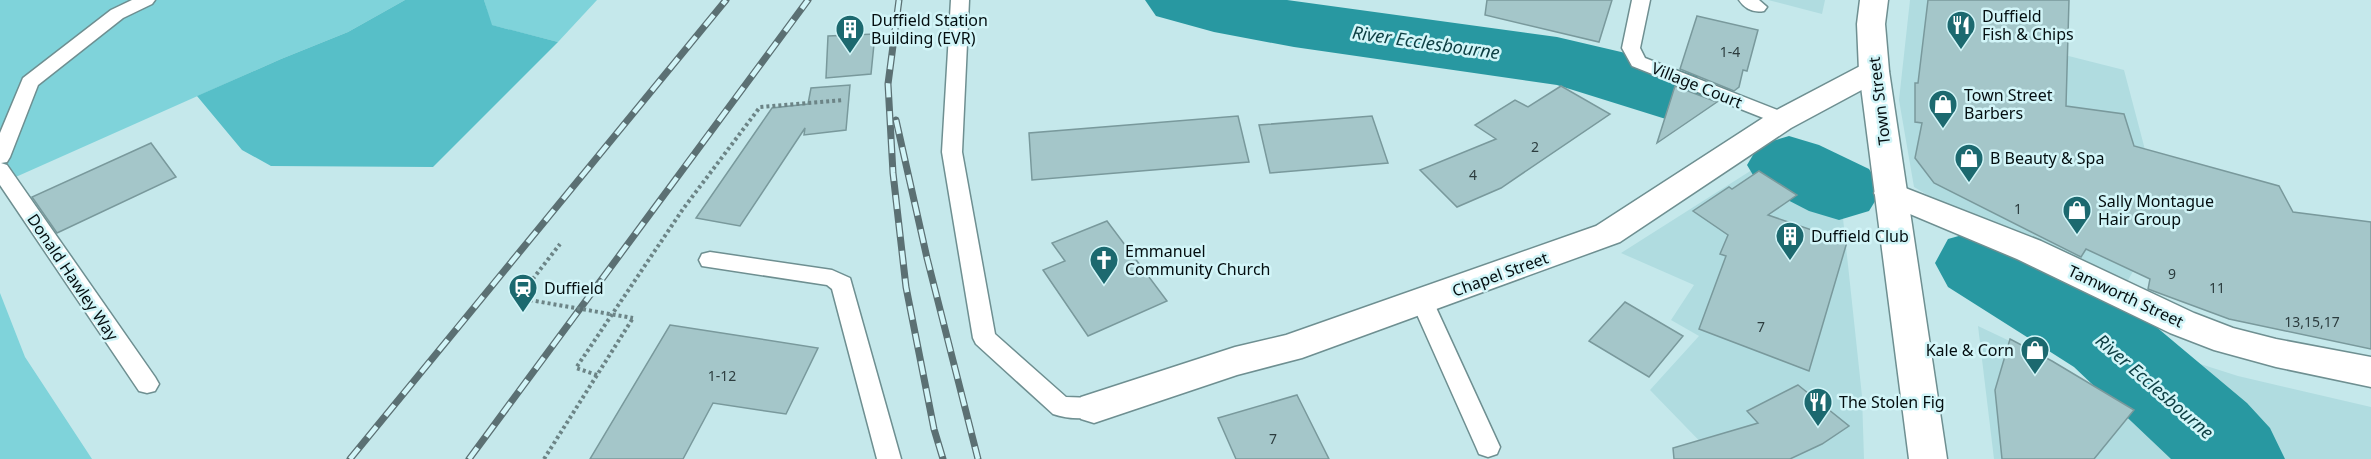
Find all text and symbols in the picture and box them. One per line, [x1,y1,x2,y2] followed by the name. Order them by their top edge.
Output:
[1982,5,2074,45] place label: Duffield Fish & Chips
[871,9,988,49] place label: Duffield Station Building (EVR)
[1945,9,1977,51] restaurant icon: Duffield Fish & Chips
[834,13,866,55] building icon: Duffield Station Building (EVR)
[1351,20,1501,64] water label: River Ecclesbourne
[1720,42,1740,61] house number: 1-4
[1863,56,1895,146] street label: Town Street
[1648,57,1746,113] street label: Village Court
[1964,84,2053,124] place label: Town Street Barbers
[1927,88,1959,130] shop icon: Town Street Barbers
[1531,137,1539,156] house number: 2
[1953,142,1985,184] shop icon: B Beauty & Spa
[1990,147,2104,169] place label: B Beauty & Spa
[1469,165,1477,184] house number: 4
[2098,190,2214,230] place label: Sally Montague Hair Group
[2061,194,2093,236] shop icon: Sally Montague Hair Group
[2014,199,2022,218] house number: 1
[22,209,124,345] street label: Donald Hawley Way
[1774,220,1806,262] building icon: Duffield Club
[1811,225,1909,247] place label: Duffield Club
[1125,240,1270,280] place label: Emmanuel Community Church
[1088,244,1120,286] church icon: Emmanuel Community Church
[1449,246,1551,302] street label: Chapel Street
[2065,260,2187,332] street label: Tamworth Street
[2168,264,2176,283] house number: 9
[507,272,539,314] station icon: Duffield
[544,277,604,299] place label: Duffield
[2209,278,2225,297] house number: 11
[2284,312,2340,331] house number: 13,15,17
[1757,317,1765,336] house number: 7
[2091,328,2219,444] water label: River Ecclesbourne
[2019,334,2051,376] shop icon: Kale & Corn
[1926,339,2014,361] place label: Kale & Corn
[708,366,736,385] house number: 1-12
[1802,386,1834,428] restaurant icon: The Stolen Fig
[1839,391,1945,413] place label: The Stolen Fig
[1269,429,1277,448] house number: 7

